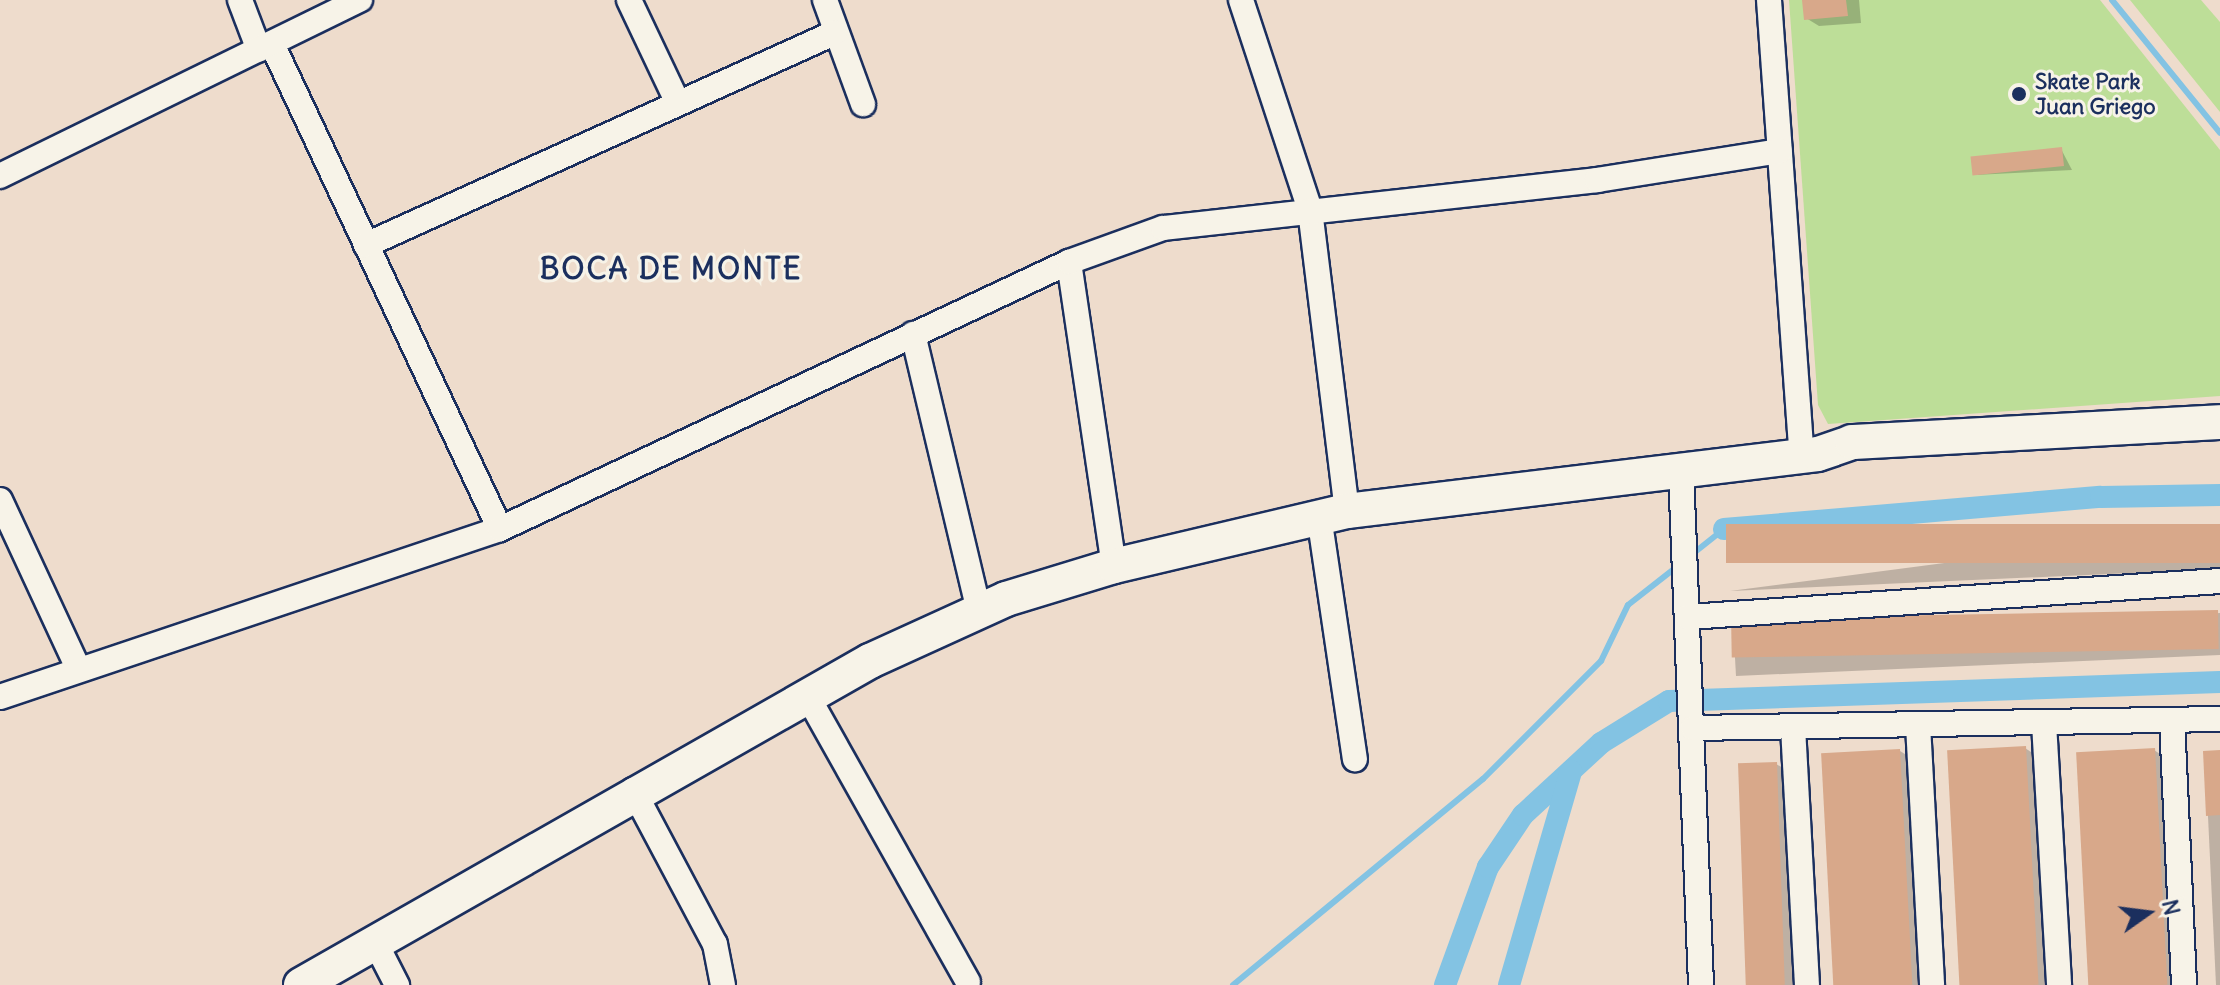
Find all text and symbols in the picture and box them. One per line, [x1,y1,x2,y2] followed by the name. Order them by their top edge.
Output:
[2035,68,2156,120] place label: Skate Park Juan Griego
[2010,85,2028,103] marker: Skate Park Juan Griego
[540,250,802,286] district label: BOCA DE MONTE
[2108,873,2188,953] north arrow
[2156,896,2187,918] text: N

